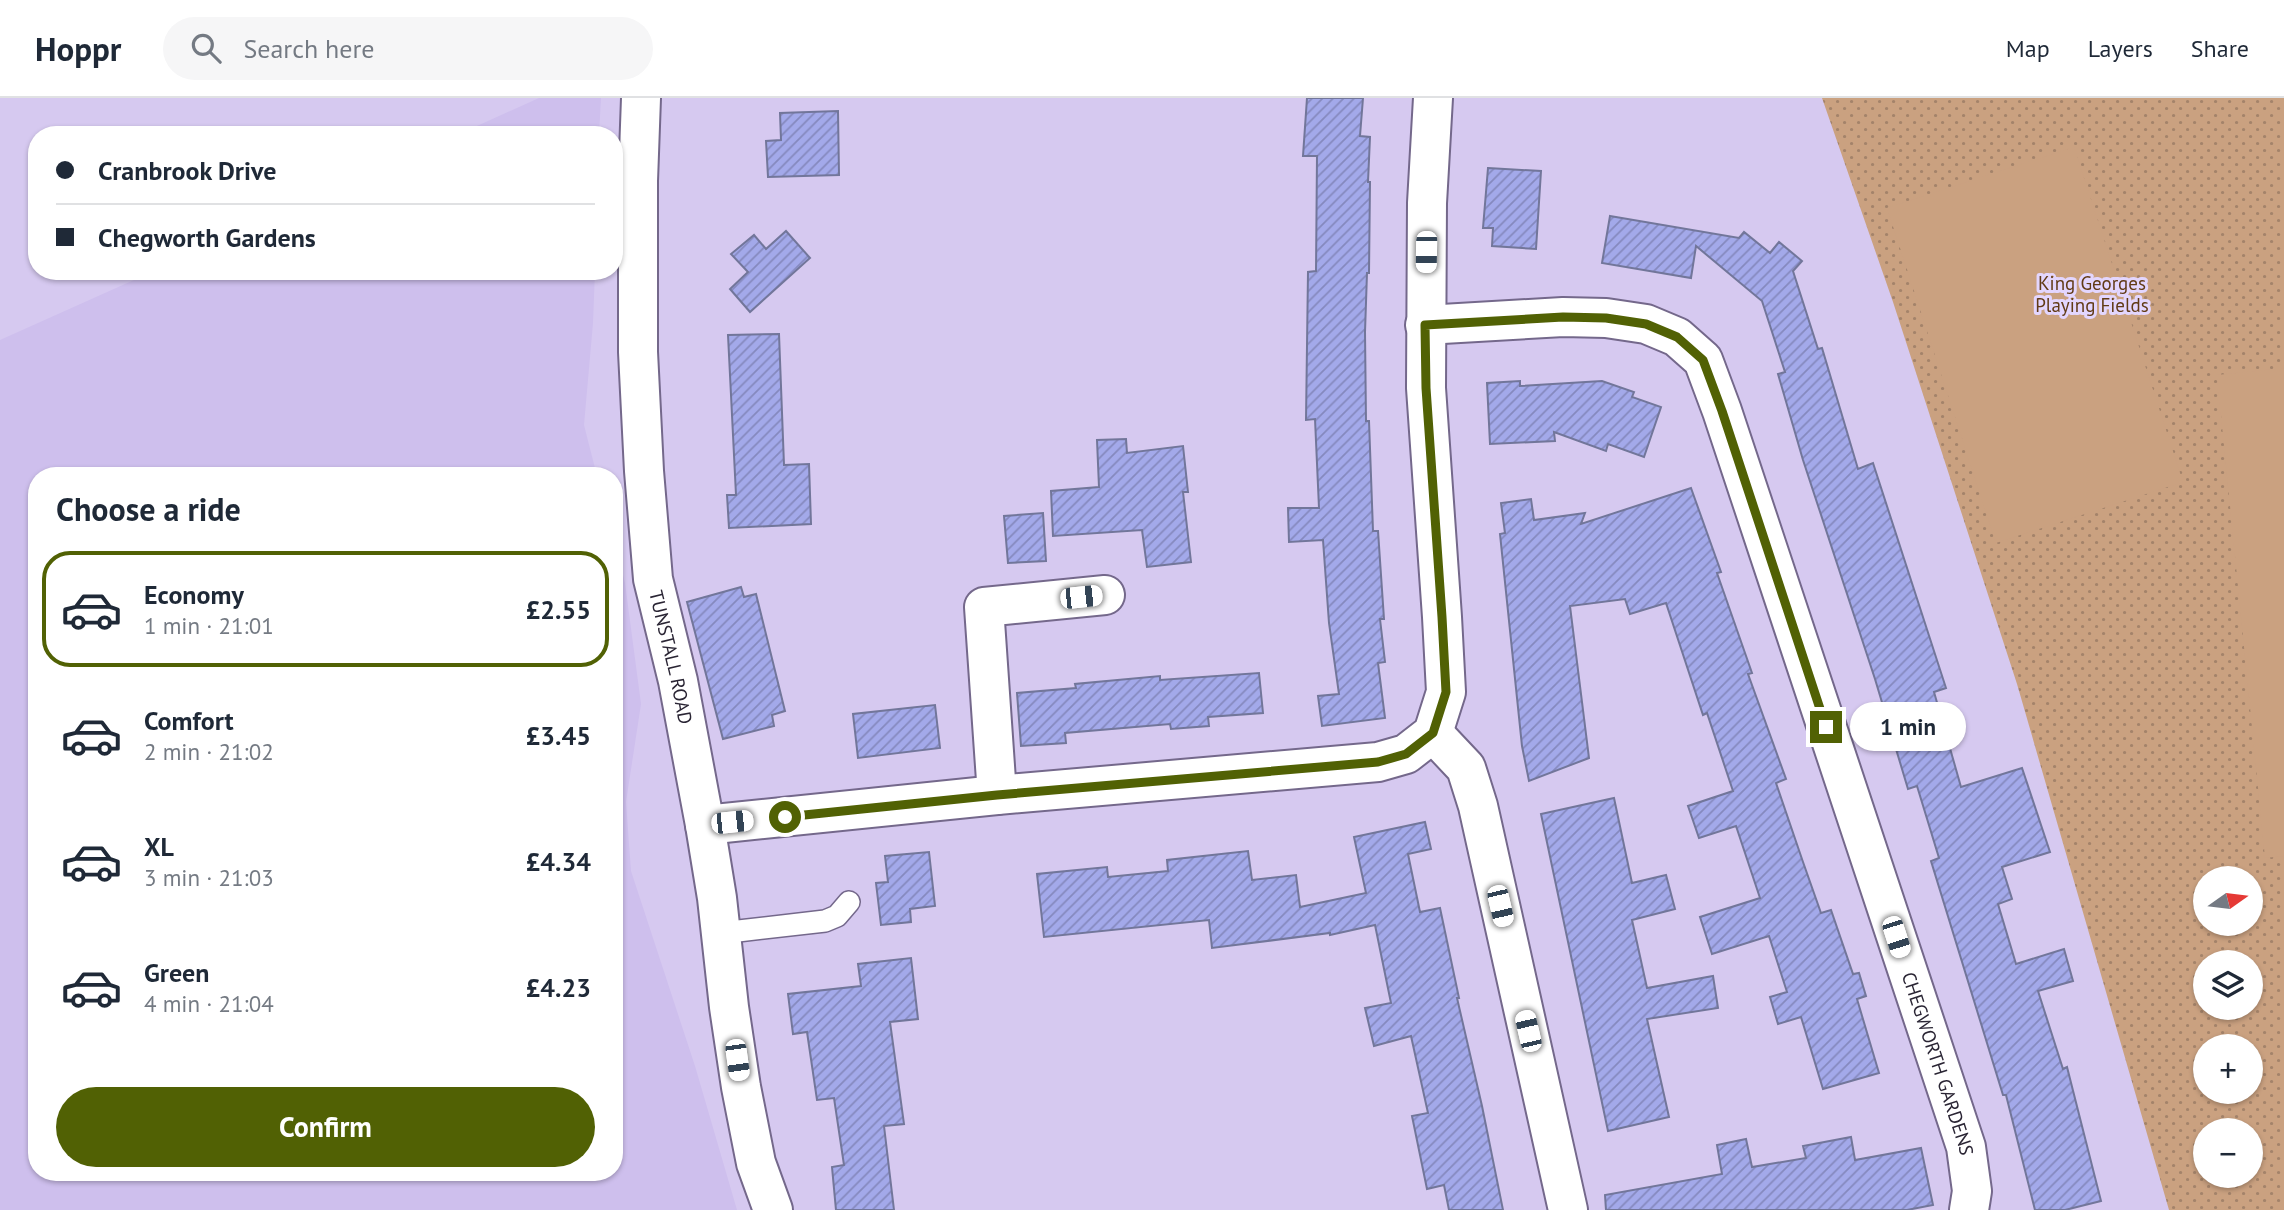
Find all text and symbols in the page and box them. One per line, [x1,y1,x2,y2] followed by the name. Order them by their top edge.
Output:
[163,17,653,80] search box
[35,27,121,70] text: Hoppr
[187,29,225,67] icon: search
[243,32,375,65] text: Search here
[2006,33,2050,64] text: Map
[2088,33,2153,64] text: Layers
[2191,33,2249,64] text: Share
[98,154,276,187] text: Cranbrook Drive
[98,221,316,254] text: Chegworth Gardens
[1416,231,1437,273] car
[2035,271,2149,317] park label: King Georges Playing Fields
[56,488,241,530] text: Choose a ride
[60,578,123,641] icon: car
[144,578,244,611] text: Economy
[1060,584,1103,610] car
[644,588,698,726] street label: TUNSTALL ROAD
[526,593,591,626] text: £2.55
[144,611,274,640] text: 1 min · 21:01
[1850,702,1966,752] callout: 1 min
[60,704,123,767] icon: car
[144,704,234,737] text: Comfort
[1810,711,1842,743] route end
[1880,712,1936,741] text: 1 min
[526,719,591,752] text: £3.45
[144,737,274,766] text: 2 min · 21:02
[769,801,801,833] route start
[711,809,754,835] car
[60,830,123,893] icon: car
[144,830,174,863] text: XL
[526,845,591,878] text: £4.34
[144,863,274,892] text: 3 min · 21:03
[2193,866,2263,936] north arrow
[2193,866,2263,1188] map controls
[1486,883,1515,929] car
[1880,914,1913,960] car
[2193,950,2263,1020] button: layers
[60,956,123,1019] icon: car
[144,956,209,989] text: Green
[1897,969,1979,1157] street label: CHEGWORTH GARDENS
[526,971,591,1004] text: £4.23
[144,989,274,1018] text: 4 min · 21:04
[1514,1008,1543,1054] car
[2193,1034,2263,1104] button: +
[724,1038,751,1082] car
[56,1087,595,1167] button: Confirm
[2193,1118,2263,1188] button: −

